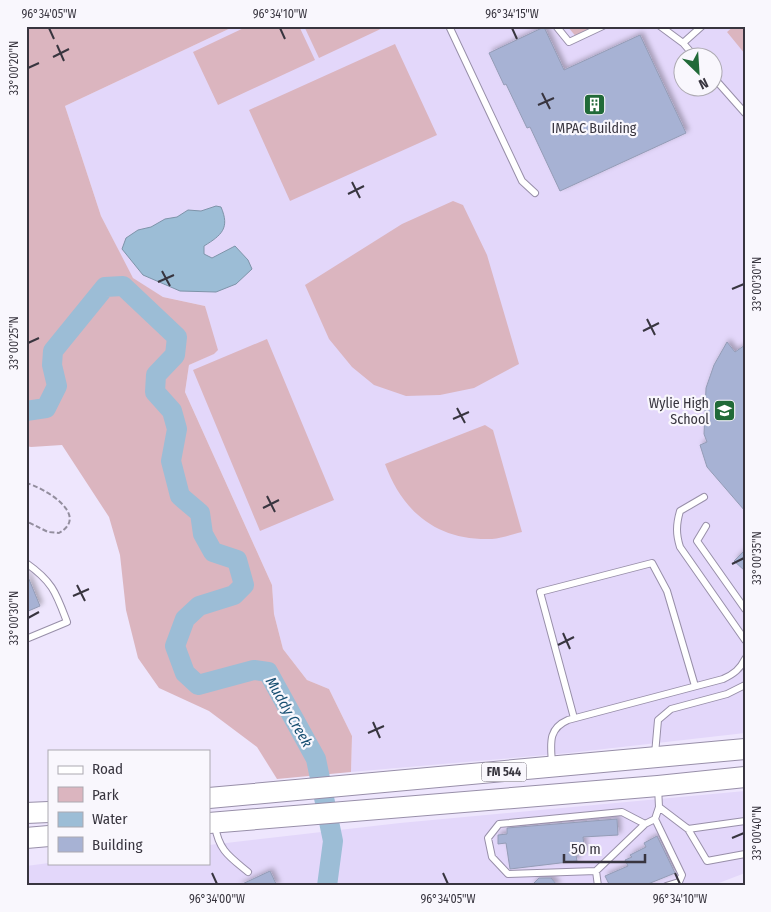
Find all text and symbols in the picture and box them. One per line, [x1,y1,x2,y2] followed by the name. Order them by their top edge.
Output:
[21,7,77,21] text: 96°34'05"W
[253,7,307,21] text: 96°34'10"W
[485,7,539,21] text: 96°34'15"W
[7,41,21,95] text: 33°00'20"N
[674,48,724,98] north arrow
[696,74,711,93] text: N
[582,93,606,117] building icon: IMPAC Building
[552,120,637,137] place label: IMPAC Building
[750,257,764,311] text: 33°00'30"N
[7,316,21,370] text: 33°00'25"N
[649,395,709,428] place label: Wylie High School
[713,399,737,423] school or university icon: Wylie High School
[750,531,764,585] text: 33°00'35"N
[7,591,21,645] text: 33°00'30"N
[262,674,317,751] water label: Muddy Creek
[48,750,210,864] legend
[92,760,123,778] text: Road
[482,762,526,782] road number: FM 544
[92,786,119,804] text: Park
[750,806,764,860] text: 33°00'40"N
[92,810,128,828] text: Water
[564,832,645,864] scale bar
[92,836,143,854] text: Building
[571,840,601,858] text: 50 m
[189,892,245,906] text: 96°34'00"W
[420,892,476,906] text: 96°34'05"W
[653,892,707,906] text: 96°34'10"W

